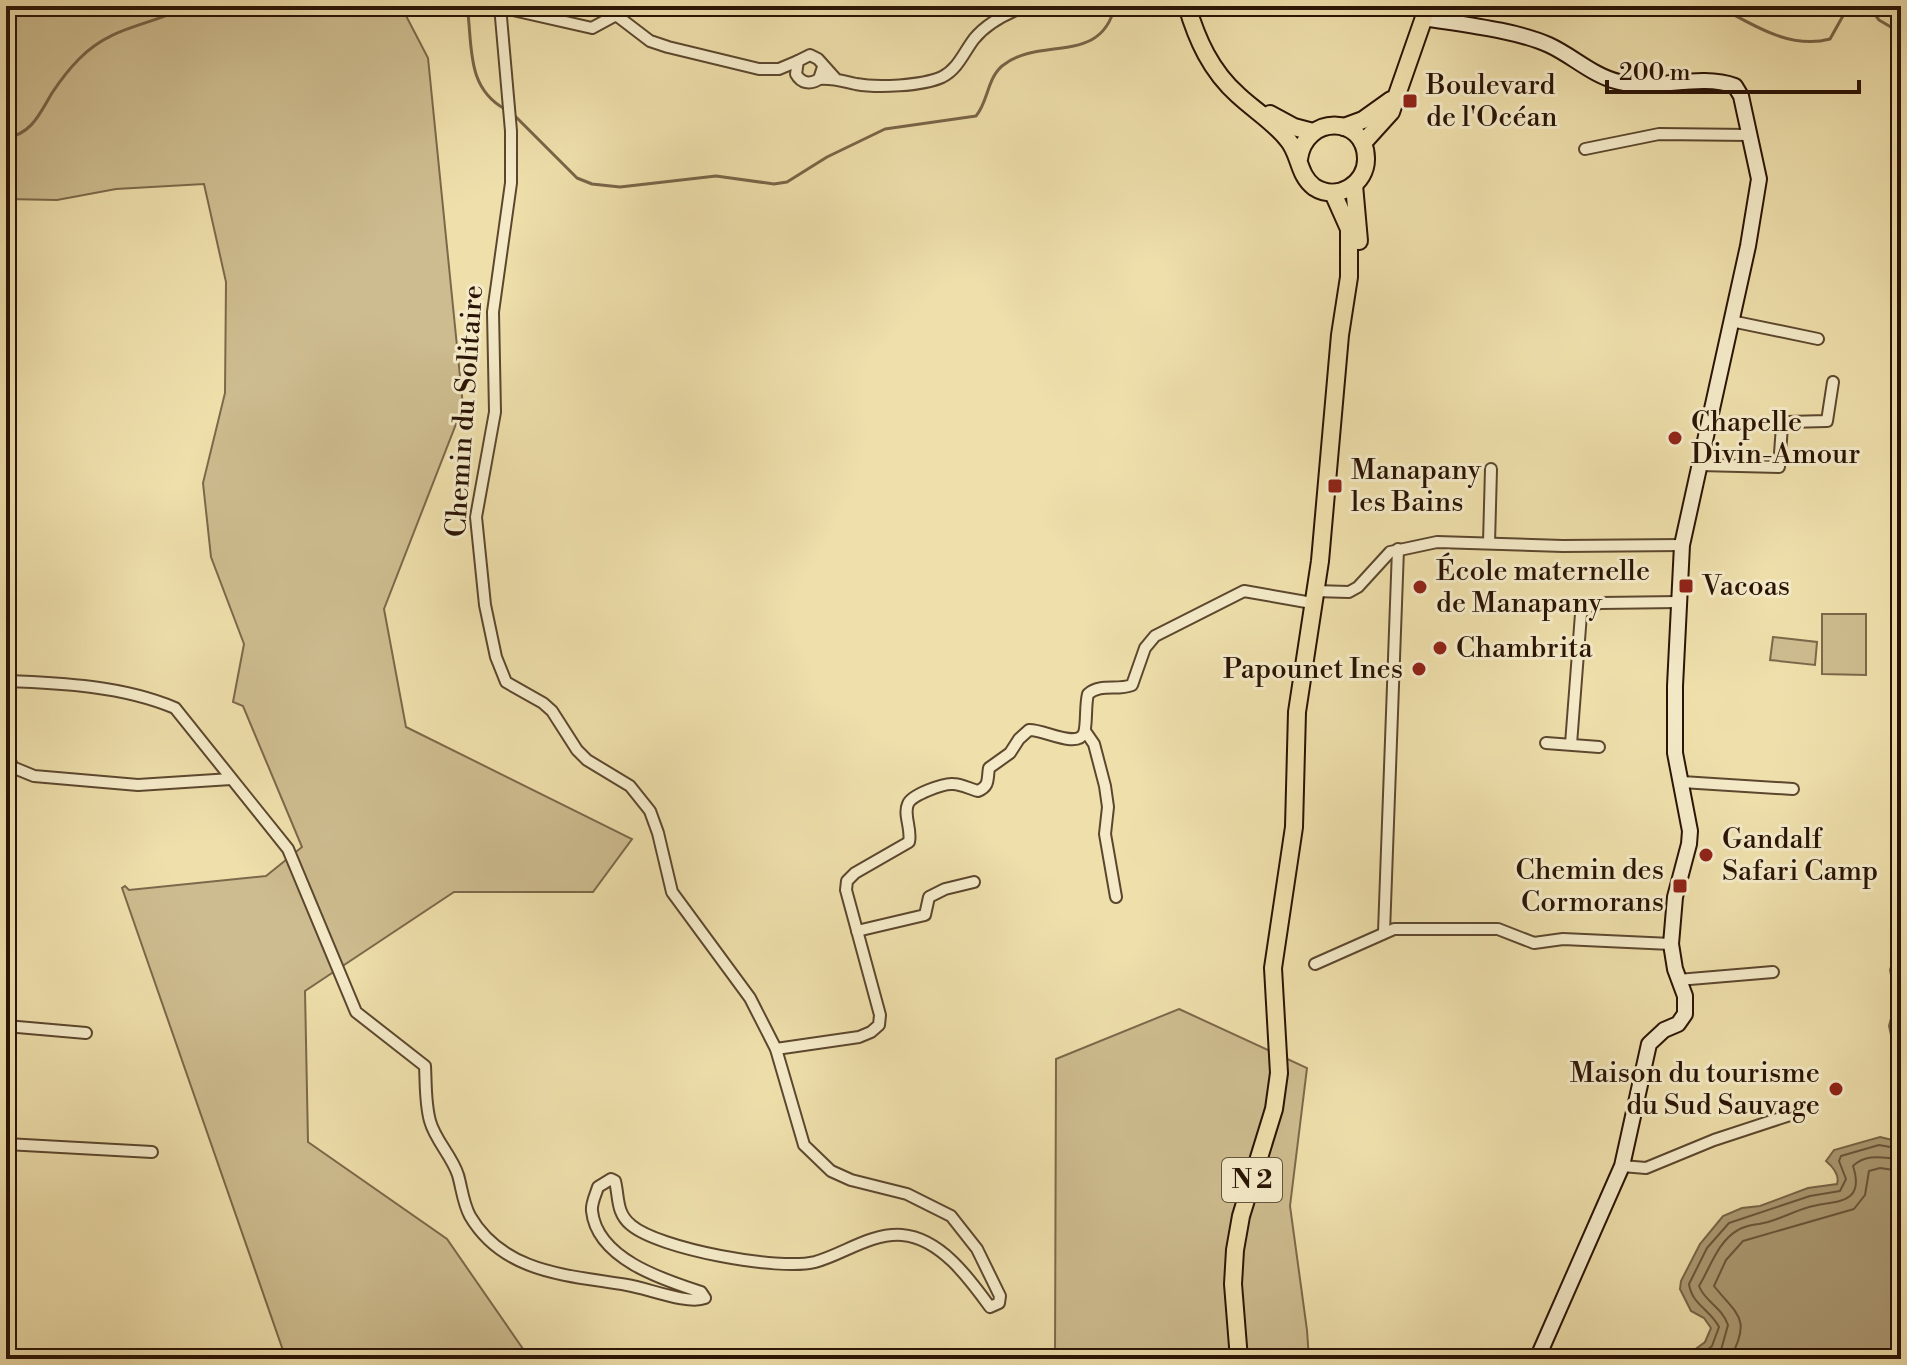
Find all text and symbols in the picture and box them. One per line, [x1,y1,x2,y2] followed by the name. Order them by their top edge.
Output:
[1607,44,1859,94] scale bar
[1619,58,1690,88] text: 200 m
[1425,68,1558,135] place label: Boulevard de l'Océan
[1401,92,1419,110] marker: Boulevard de l'Océan
[439,284,491,538] street label: Chemin du Solitaire
[1691,405,1860,472] place label: Chapelle Divin-Amour
[1666,429,1684,447] marker: Chapelle Divin-Amour
[1351,453,1482,520] place label: Manapany les Bains
[1326,477,1344,495] marker: Manapany les Bains
[1436,552,1650,621] place label: École maternelle de Manapany
[1701,569,1790,604] place label: Vacoas
[1677,577,1695,595] marker: Vacoas
[1411,578,1429,596] marker: École maternelle de Manapany
[1456,631,1594,666] place label: Chambrita
[1431,639,1449,657] marker: Chambrita
[1223,652,1403,687] place label: Papounet Ines
[1410,660,1428,678] marker: Papounet Ines
[1722,822,1878,889] place label: Gandalf Safari Camp
[1697,846,1715,864] marker: Gandalf Safari Camp
[1515,853,1664,920] place label: Chemin des Cormorans
[1671,877,1689,895] marker: Chemin des Cormorans
[1570,1056,1820,1123] place label: Maison du tourisme du Sud Sauvage
[1827,1080,1845,1098] marker: Maison du tourisme du Sud Sauvage
[1222,1158,1282,1202] road number: N 2

